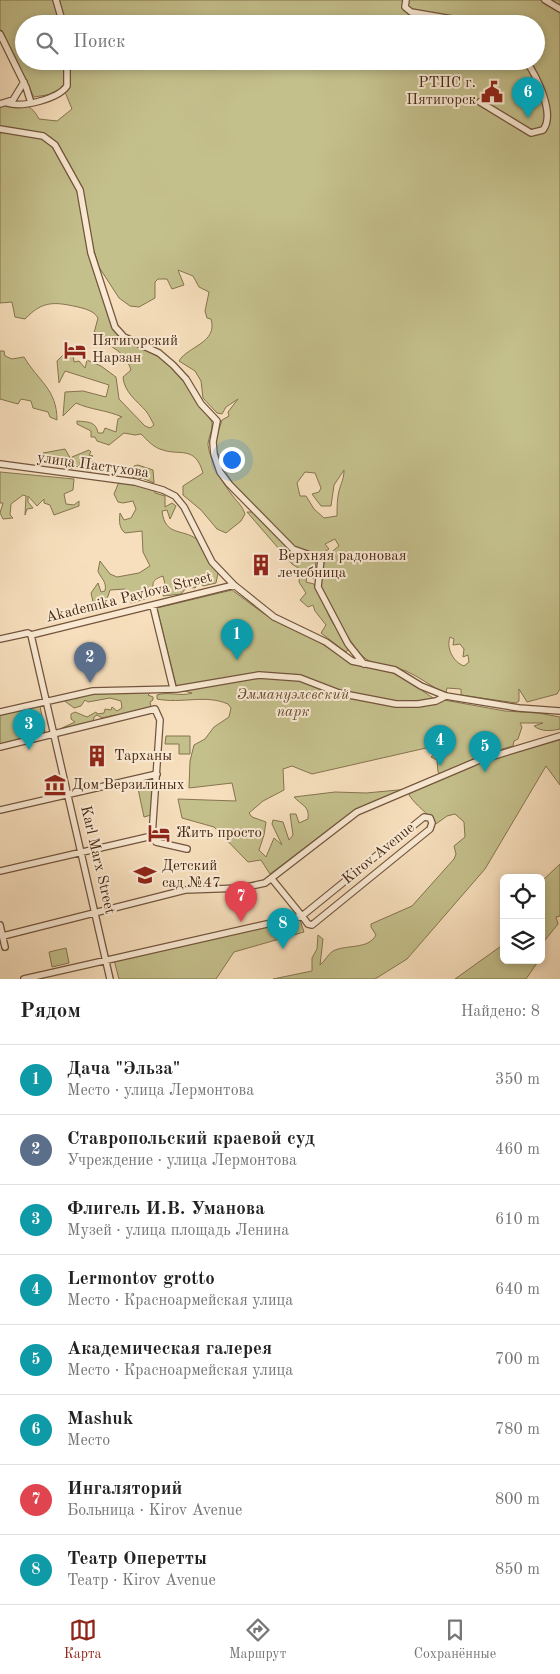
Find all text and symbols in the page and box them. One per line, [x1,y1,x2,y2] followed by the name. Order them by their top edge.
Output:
[15,15,545,70] search box
[33,29,61,57] icon: search
[73,33,125,52] text: Поиск
[406,76,476,108] place label: РТПС г. Пятигорск
[512,77,544,118] pin: 6
[479,79,505,105] public building icon: РТПС г. Пятигорск
[92,334,178,366] place label: Пятигорский Нарзан
[62,337,88,363] hotel icon: Пятигорский Нарзан
[219,447,245,473] your location
[36,451,151,481] street label: улица Пастухова
[278,549,407,581] place label: Верхняя радоновая лечебница
[248,552,274,578] building icon: Верхняя радоновая лечебница
[44,570,214,626] street label: Akademika Pavlova Street
[221,619,253,660] pin: 1
[74,642,106,683] pin: 2
[237,688,350,720] park label: Эммануэлевский парк
[13,709,45,750] pin: 3
[424,725,456,766] pin: 4
[469,731,501,772] pin: 5
[84,743,110,769] building icon: Тарханы
[114,749,172,764] place label: Тарханы
[42,772,68,798] museum icon: Дом Верзилиных
[72,778,185,793] place label: Дом Верзилиных
[77,804,117,916] street label: Karl Marx Street
[146,820,172,846] hotel icon: Жить просто
[340,820,418,888] street label: Kirov Avenue
[176,826,262,841] place label: Жить просто
[162,859,221,891] place label: Детский сад №47
[132,862,158,888] school or university icon: Детский сад №47
[500,874,545,964] map controls
[500,874,545,919] button: locate
[225,881,257,922] pin: 7
[267,908,299,949] pin: 8
[500,919,545,964] button: layers
[20,1001,81,1022] text: Рядом
[461,1004,540,1020] text: Найдено: 8
[67,1060,180,1079] text: Дача "Эльза"
[31,1072,41,1088] text: 1
[495,1072,540,1088] text: 350 m
[67,1083,254,1099] text: Место · улица Лермонтова
[67,1130,315,1149] text: Ставропольский краевой суд
[31,1142,41,1158] text: 2
[495,1142,540,1158] text: 460 m
[67,1153,297,1169] text: Учреждение · улица Лермонтова
[67,1200,265,1219] text: Флигель И.В. Уманова
[31,1212,41,1228] text: 3
[495,1212,540,1228] text: 610 m
[67,1223,289,1239] text: Музей · улица площадь Ленина
[67,1270,215,1289] text: Lermontov grotto
[31,1282,41,1298] text: 4
[495,1282,540,1298] text: 640 m
[67,1293,293,1309] text: Место · Красноармейская улица
[67,1340,272,1359] text: Академическая галерея
[31,1352,41,1368] text: 5
[495,1352,540,1368] text: 700 m
[67,1363,293,1379] text: Место · Красноармейская улица
[67,1410,133,1429] text: Mashuk
[31,1422,41,1438] text: 6
[495,1422,540,1438] text: 780 m
[67,1433,110,1449] text: Место
[67,1480,182,1499] text: Ингаляторий
[31,1492,41,1508] text: 7
[495,1492,540,1508] text: 800 m
[67,1503,242,1519] text: Больница · Kirov Avenue
[67,1550,207,1569] text: Театр Оперетты
[31,1562,41,1578] text: 8
[495,1562,540,1578] text: 850 m
[67,1573,216,1589] text: Театр · Kirov Avenue
[64,1616,102,1663] tab: Карта
[229,1616,286,1663] tab: Маршрут
[414,1616,496,1663] tab: Сохранённые

